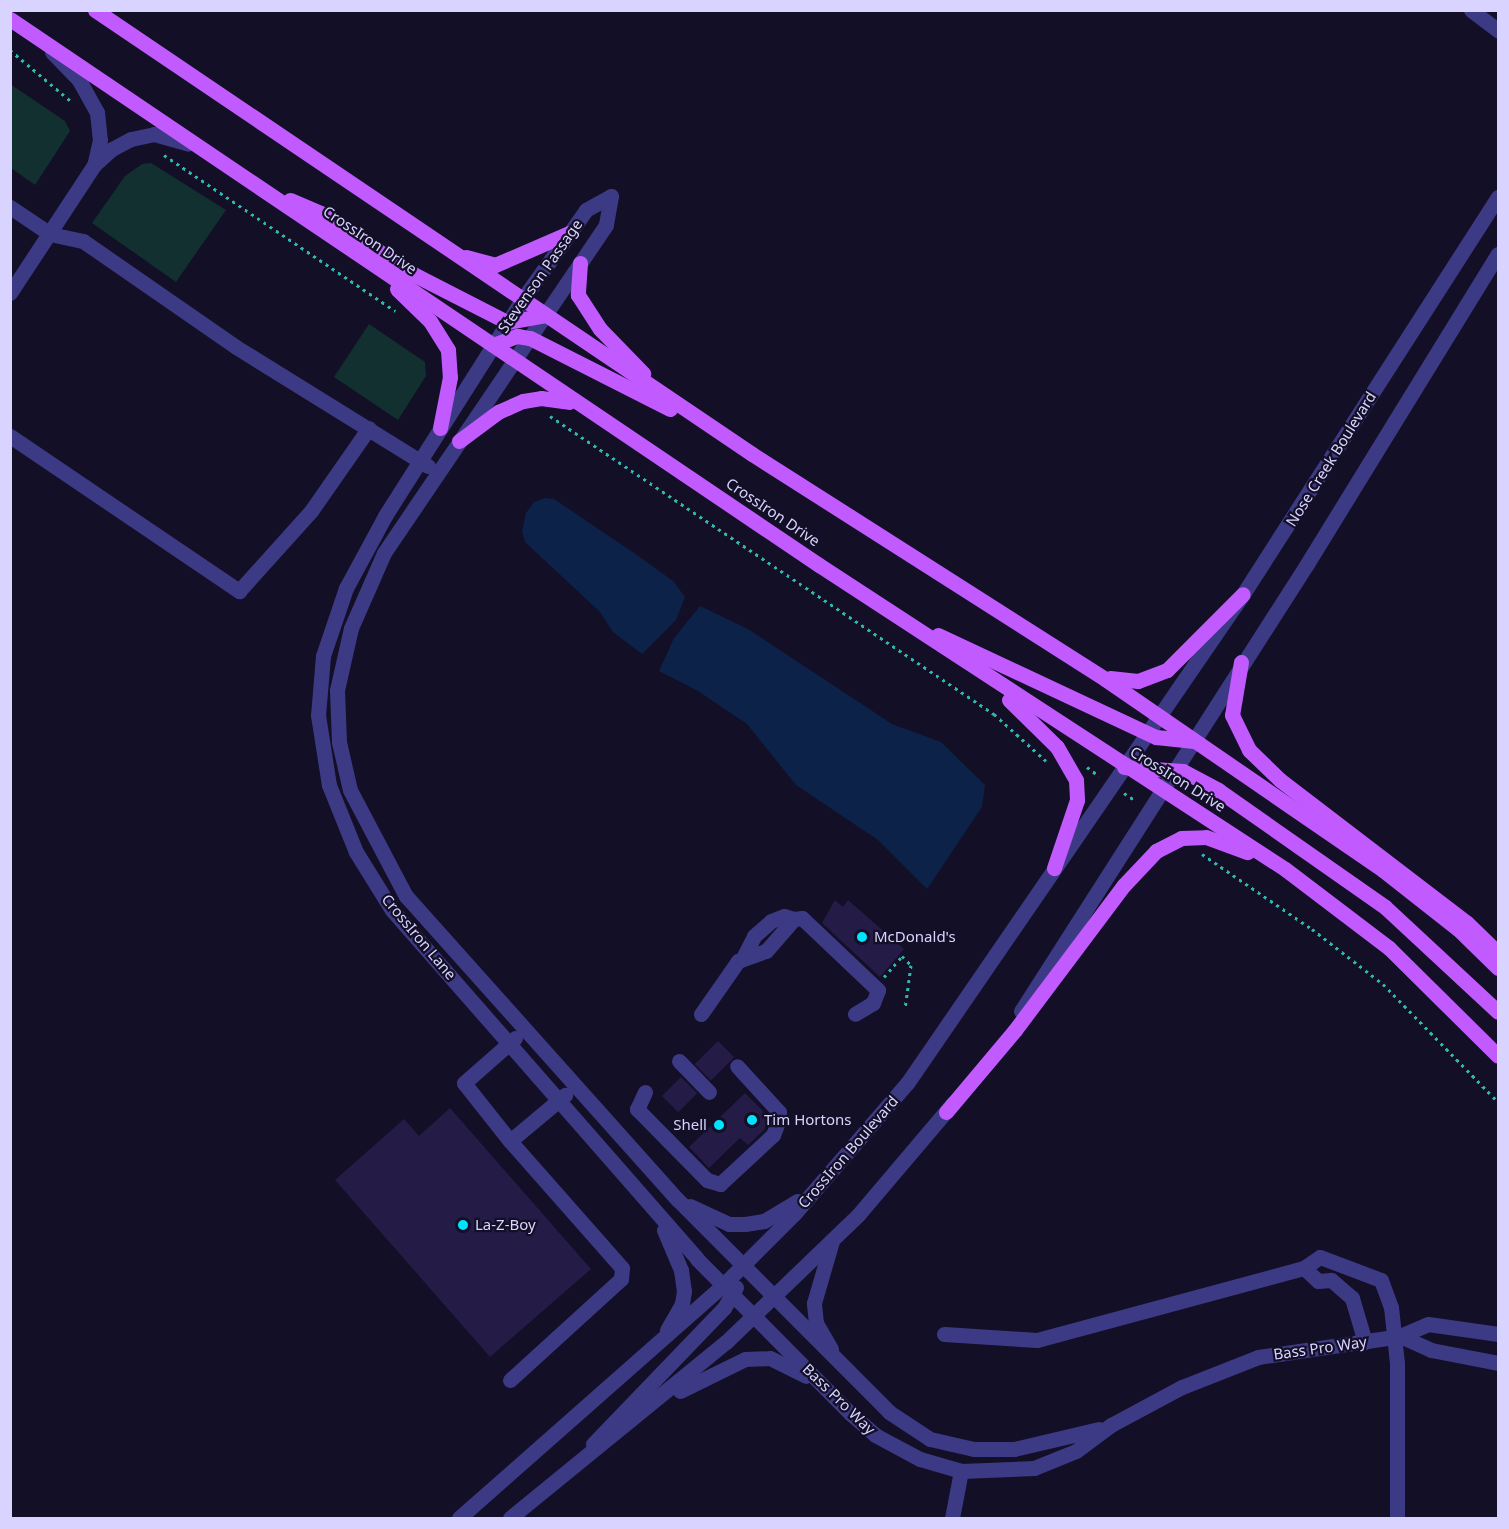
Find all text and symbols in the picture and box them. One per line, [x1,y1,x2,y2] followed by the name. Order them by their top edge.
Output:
[320,202,420,278] street label: CrossIron Drive
[494,216,586,336] street label: Stevenson Passage
[1282,388,1380,530] street label: Nose Creek Boulevard
[723,474,823,550] street label: CrossIron Drive
[1127,742,1229,816] street label: CrossIron Drive
[378,891,460,983] street label: CrossIron Lane
[874,928,956,946] place label: McDonald's
[855,930,869,944] marker: McDonald's
[794,1092,902,1212] street label: CrossIron Boulevard
[764,1111,851,1129] place label: Tim Hortons
[745,1113,759,1127] marker: Tim Hortons
[673,1116,707,1134] place label: Shell
[712,1118,726,1132] marker: Shell
[475,1216,536,1234] place label: La-Z-Boy
[456,1218,470,1232] marker: La-Z-Boy
[1272,1333,1368,1363] street label: Bass Pro Way
[799,1360,879,1438] street label: Bass Pro Way

